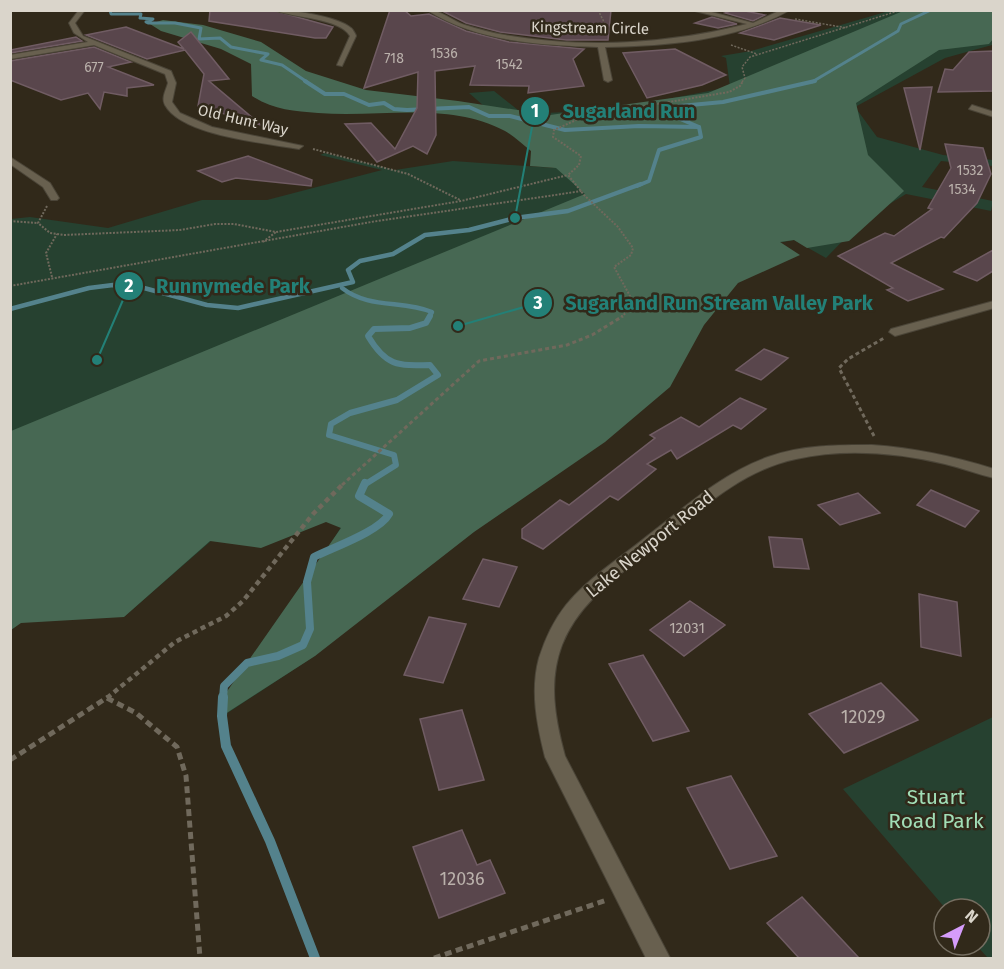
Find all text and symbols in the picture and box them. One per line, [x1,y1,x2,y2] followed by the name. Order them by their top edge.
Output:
[531,18,649,38] street label: Kingstream Circle
[430,45,458,62] house number: 1536
[384,50,404,67] house number: 718
[495,56,523,73] house number: 1542
[84,59,104,76] house number: 677
[520,92,707,130] callout: Sugarland Run
[563,99,695,123] text: Sugarland Run
[531,100,539,122] text: 1
[196,101,290,139] street label: Old Hunt Way
[957,162,983,179] house number: 1532
[948,181,976,198] house number: 1534
[114,267,322,305] callout: Runnymede Park
[156,274,311,298] text: Runnymede Park
[124,275,134,297] text: 2
[523,284,885,322] callout: Sugarland Run Stream Valley Park
[565,291,874,315] text: Sugarland Run Stream Valley Park
[532,292,543,314] text: 3
[582,486,718,602] street label: Lake Newport Road
[669,619,705,637] house number: 12031
[841,706,885,728] house number: 12029
[888,784,984,834] park label: Stuart Road Park
[439,868,485,890] house number: 12036
[932,897,992,957] north arrow
[961,906,982,927] text: N

